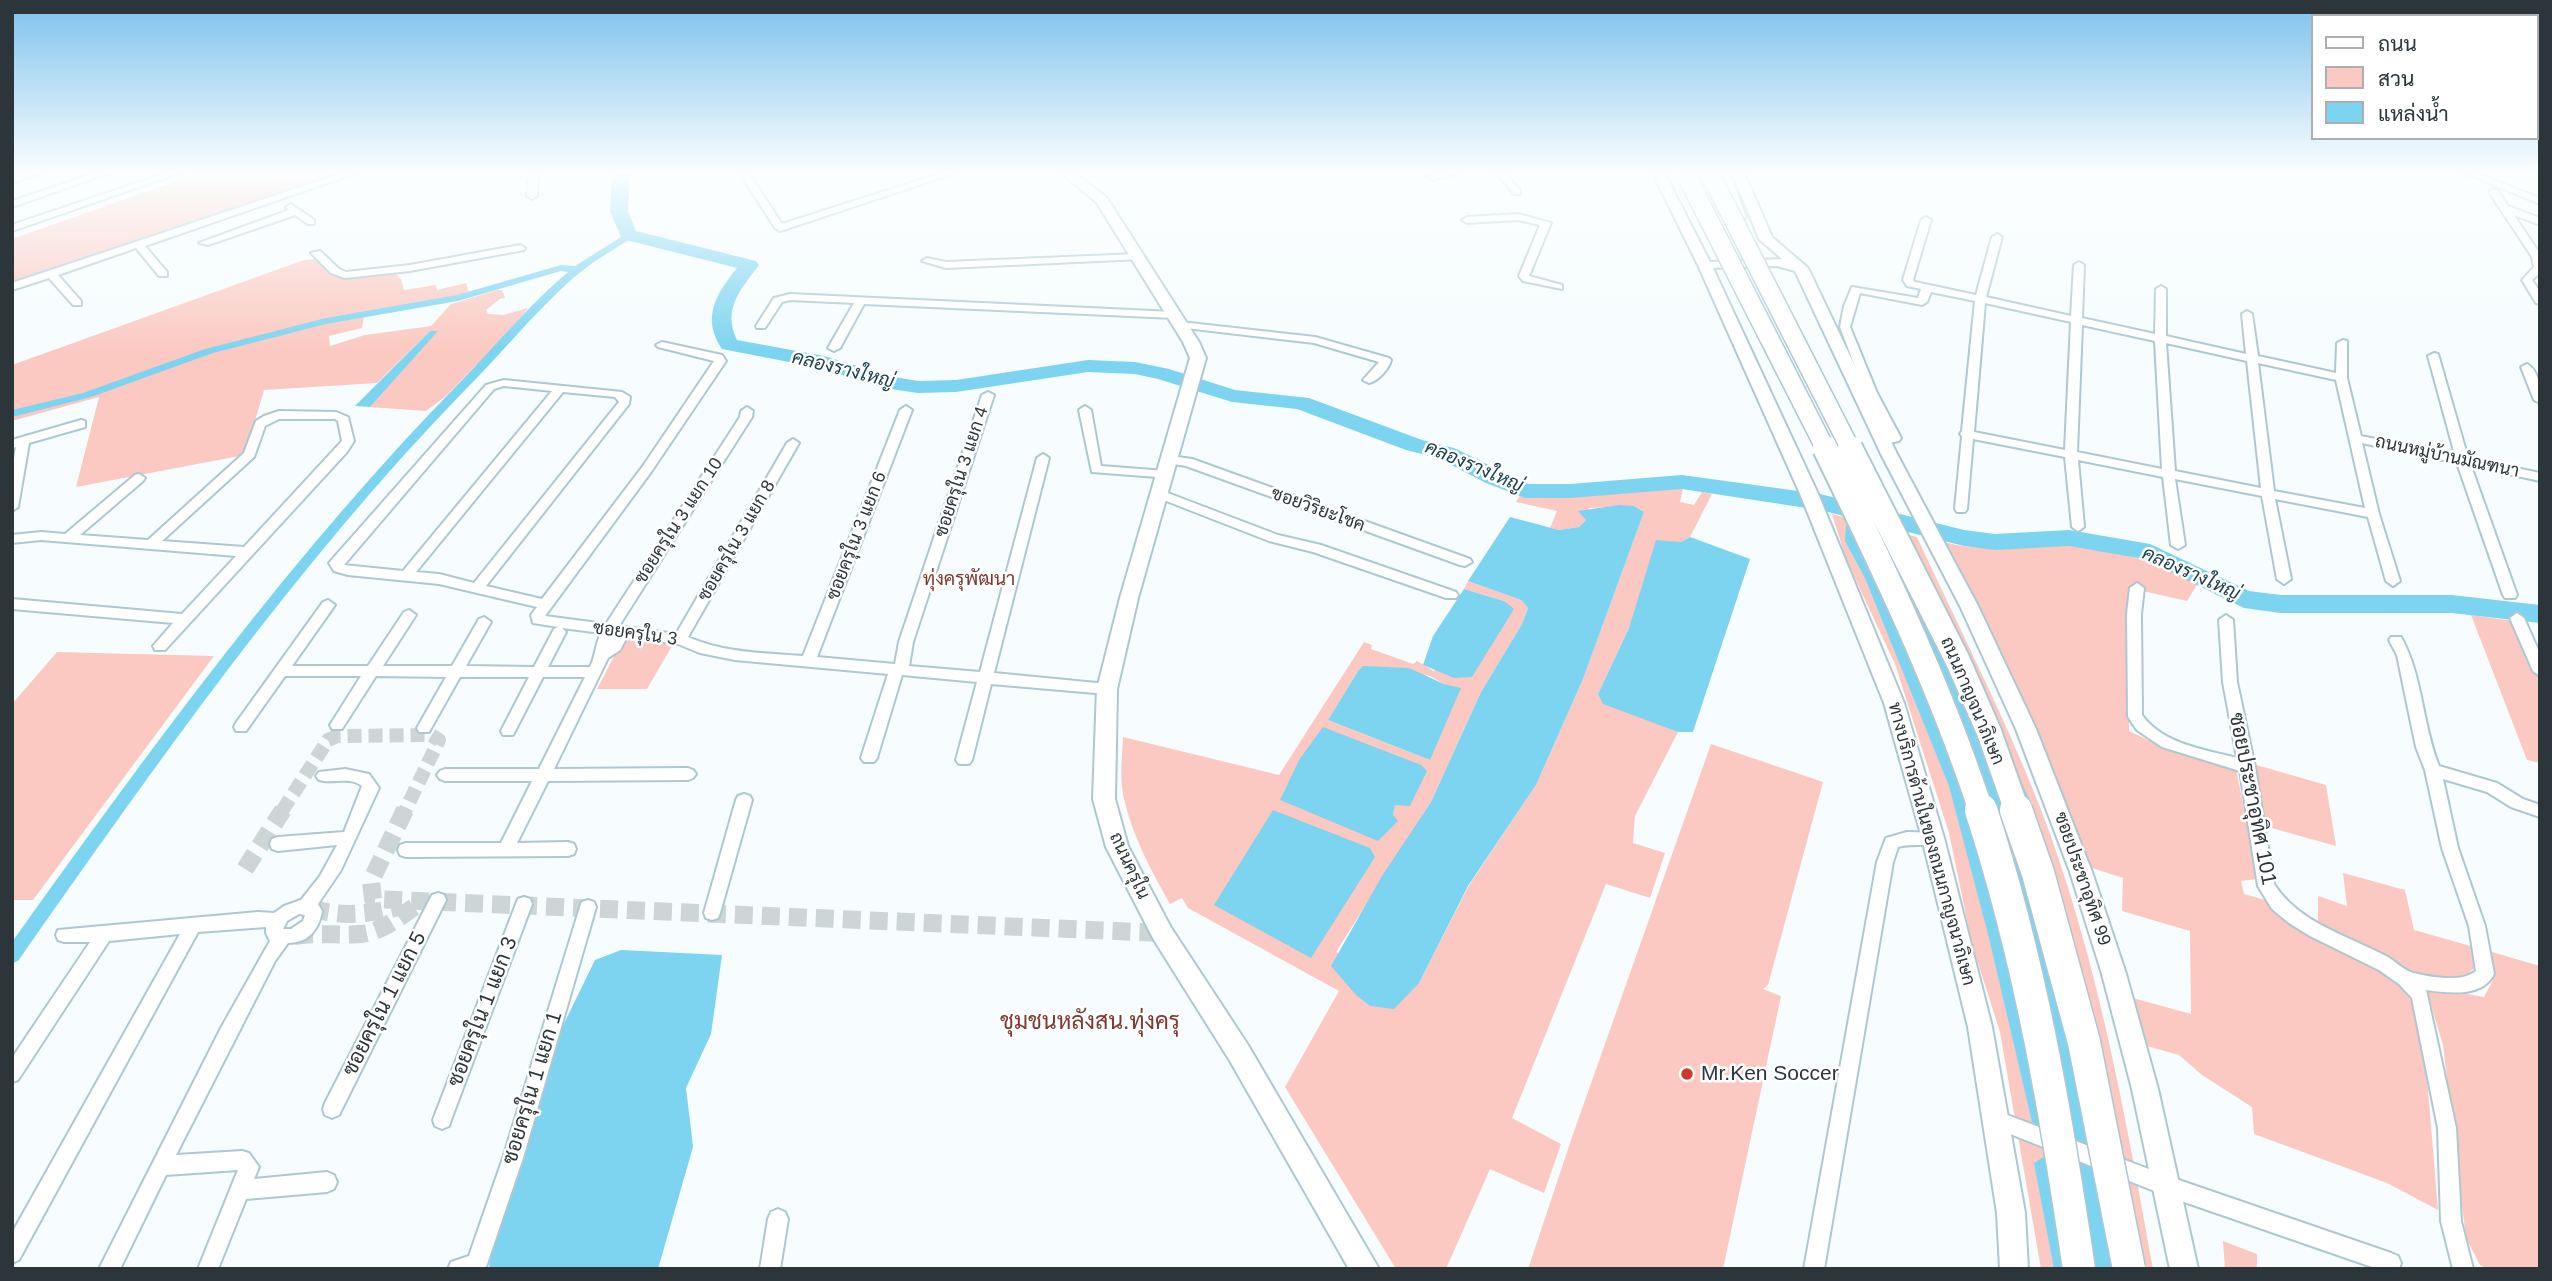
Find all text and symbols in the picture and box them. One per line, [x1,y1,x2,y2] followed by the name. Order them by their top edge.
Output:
[2310,14,2538,140] legend
[2378,32,2417,55] text: ถนน
[2378,67,2414,90] text: สวน
[2378,102,2449,125] text: แหล่งน้ำ
[790,346,896,394] water label: คลองรางใหญ่
[931,404,993,540] street label: ซอยครุใน 3 แยก 4
[2373,431,2521,483] street label: ถนนหมู่บ้านมัณฑนา
[1421,436,1527,498] water label: คลองรางใหญ่
[630,454,728,588] street label: ซอยครุใน 3 แยก 10
[823,469,891,603] street label: ซอยครุใน 3 แยก 6
[694,477,780,605] street label: ซอยครุใน 3 แยก 8
[1268,483,1368,537] street label: ซอยวิริยะโชค
[2139,542,2243,606] water label: คลองรางใหญ่
[923,569,1015,591] district label: ทุ่งครุพัฒนา
[592,617,678,651] street label: ซอยครุใน 3
[1935,634,2009,768] street label: ถนนกาญจนาภิเษก
[1883,700,1979,988] street label: ทางบริการด้านในของถนนกาญจนาภิเษก
[2223,711,2281,887] street label: ซอยประชาอุทิศ 101
[2049,809,2115,949] street label: ซอยประชาอุทิศ 99
[1104,829,1154,903] street label: ถนนครุใน
[338,928,432,1080] street label: ซอยครุใน 1 แยก 5
[443,933,523,1091] street label: ซอยครุใน 1 แยก 3
[498,1009,568,1167] street label: ซอยครุใน 1 แยก 1
[1000,1009,1180,1037] district label: ชุมชนหลังสน.ทุ่งครุ
[1701,1061,1839,1087] place label: Mr.Ken Soccer
[1679,1066,1695,1082] marker: Mr.Ken Soccer

